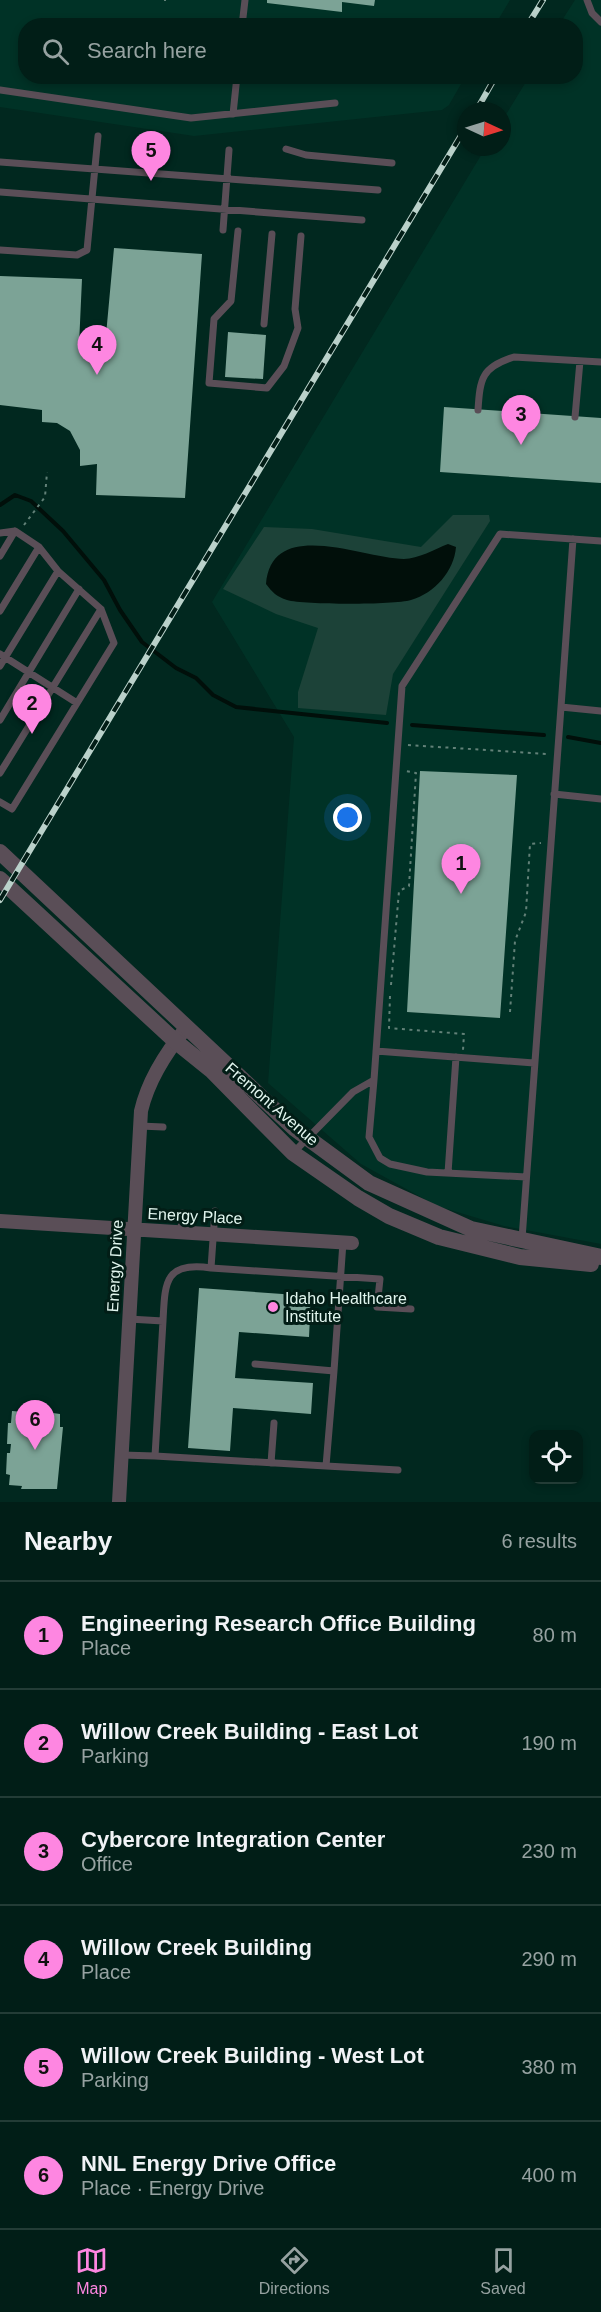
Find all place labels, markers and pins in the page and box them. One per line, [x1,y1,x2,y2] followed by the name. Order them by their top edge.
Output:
[132,132,170,181] pin: 5
[78,326,116,375] pin: 4
[502,396,540,445] pin: 3
[12,684,51,734] pin: 2
[442,844,480,894] pin: 1
[285,1290,407,1325] place label: Idaho Healthcare Institute
[266,1300,280,1314] marker: Idaho Healthcare Institute
[15,1400,54,1450] pin: 6

